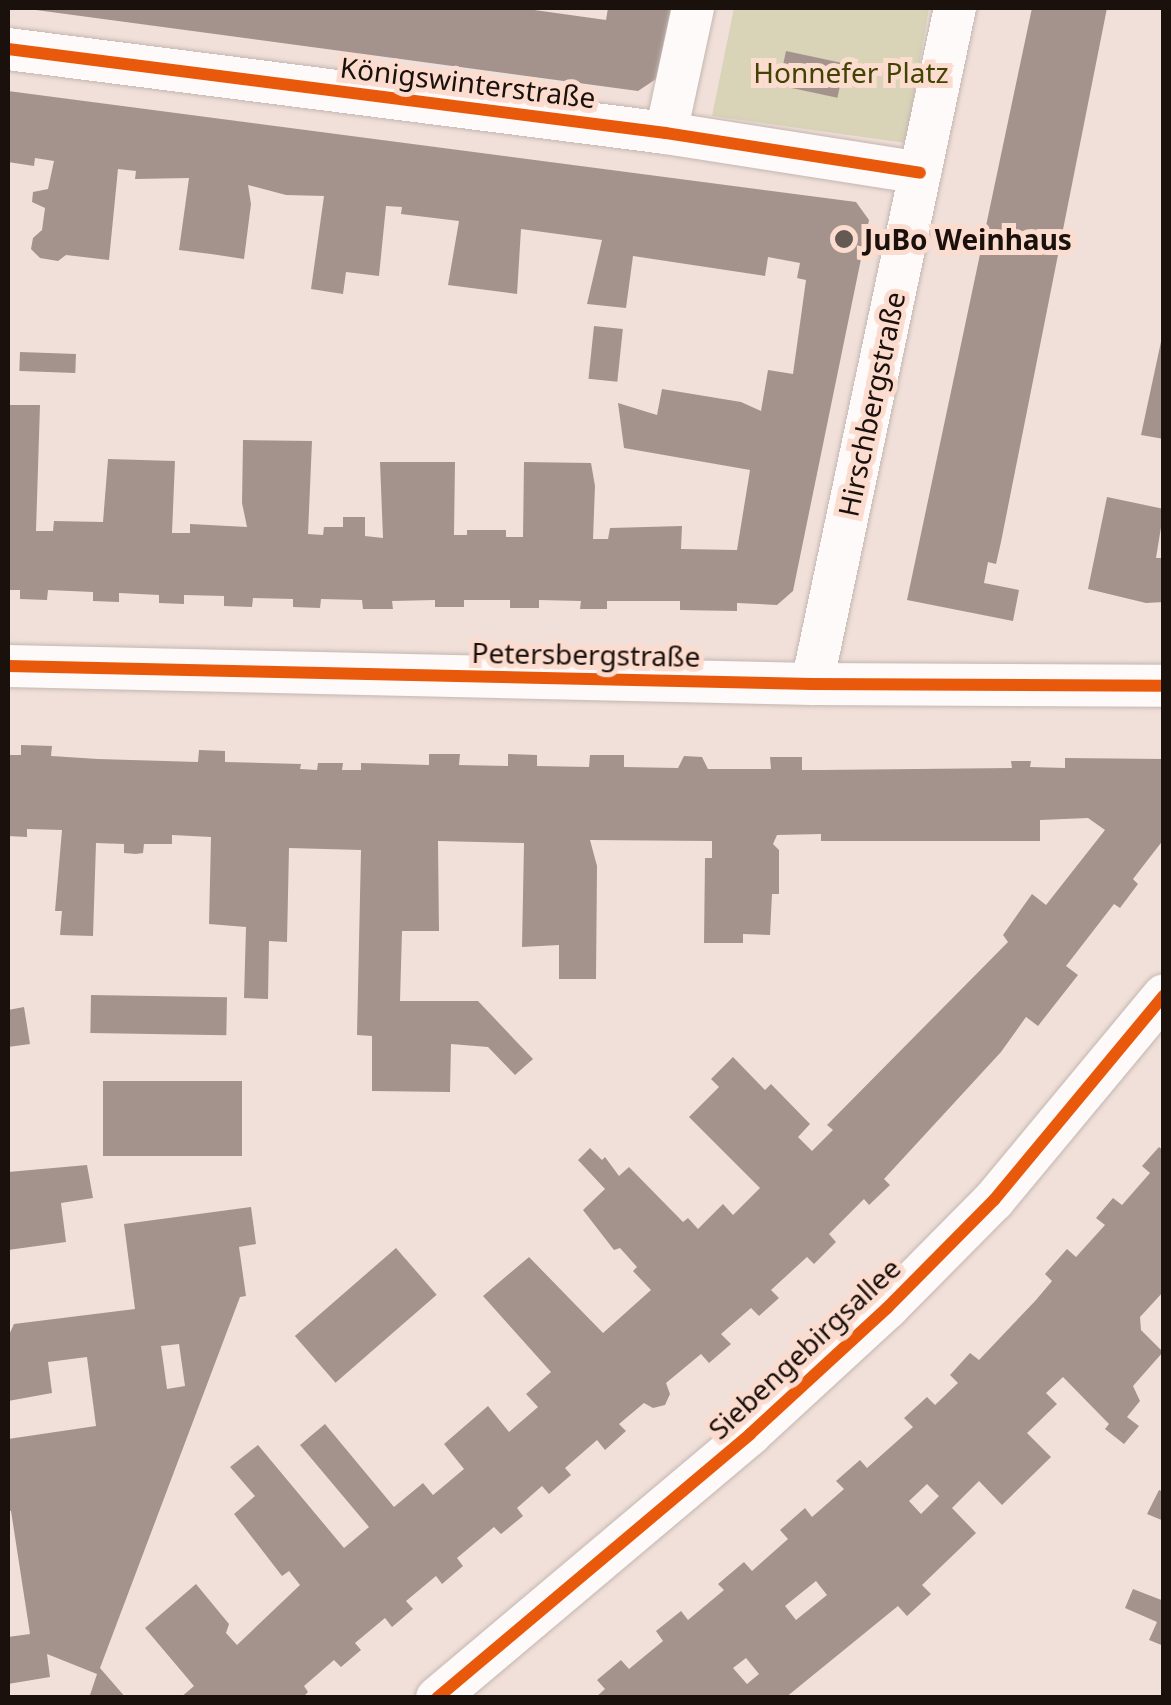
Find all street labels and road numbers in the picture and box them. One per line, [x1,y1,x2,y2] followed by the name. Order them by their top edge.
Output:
[338,50,598,114] street label: Königswinterstraße
[831,289,911,519] street label: Hirschbergstraße
[471,635,701,673] street label: Petersbergstraße
[701,1251,907,1445] street label: Siebengebirgsallee

